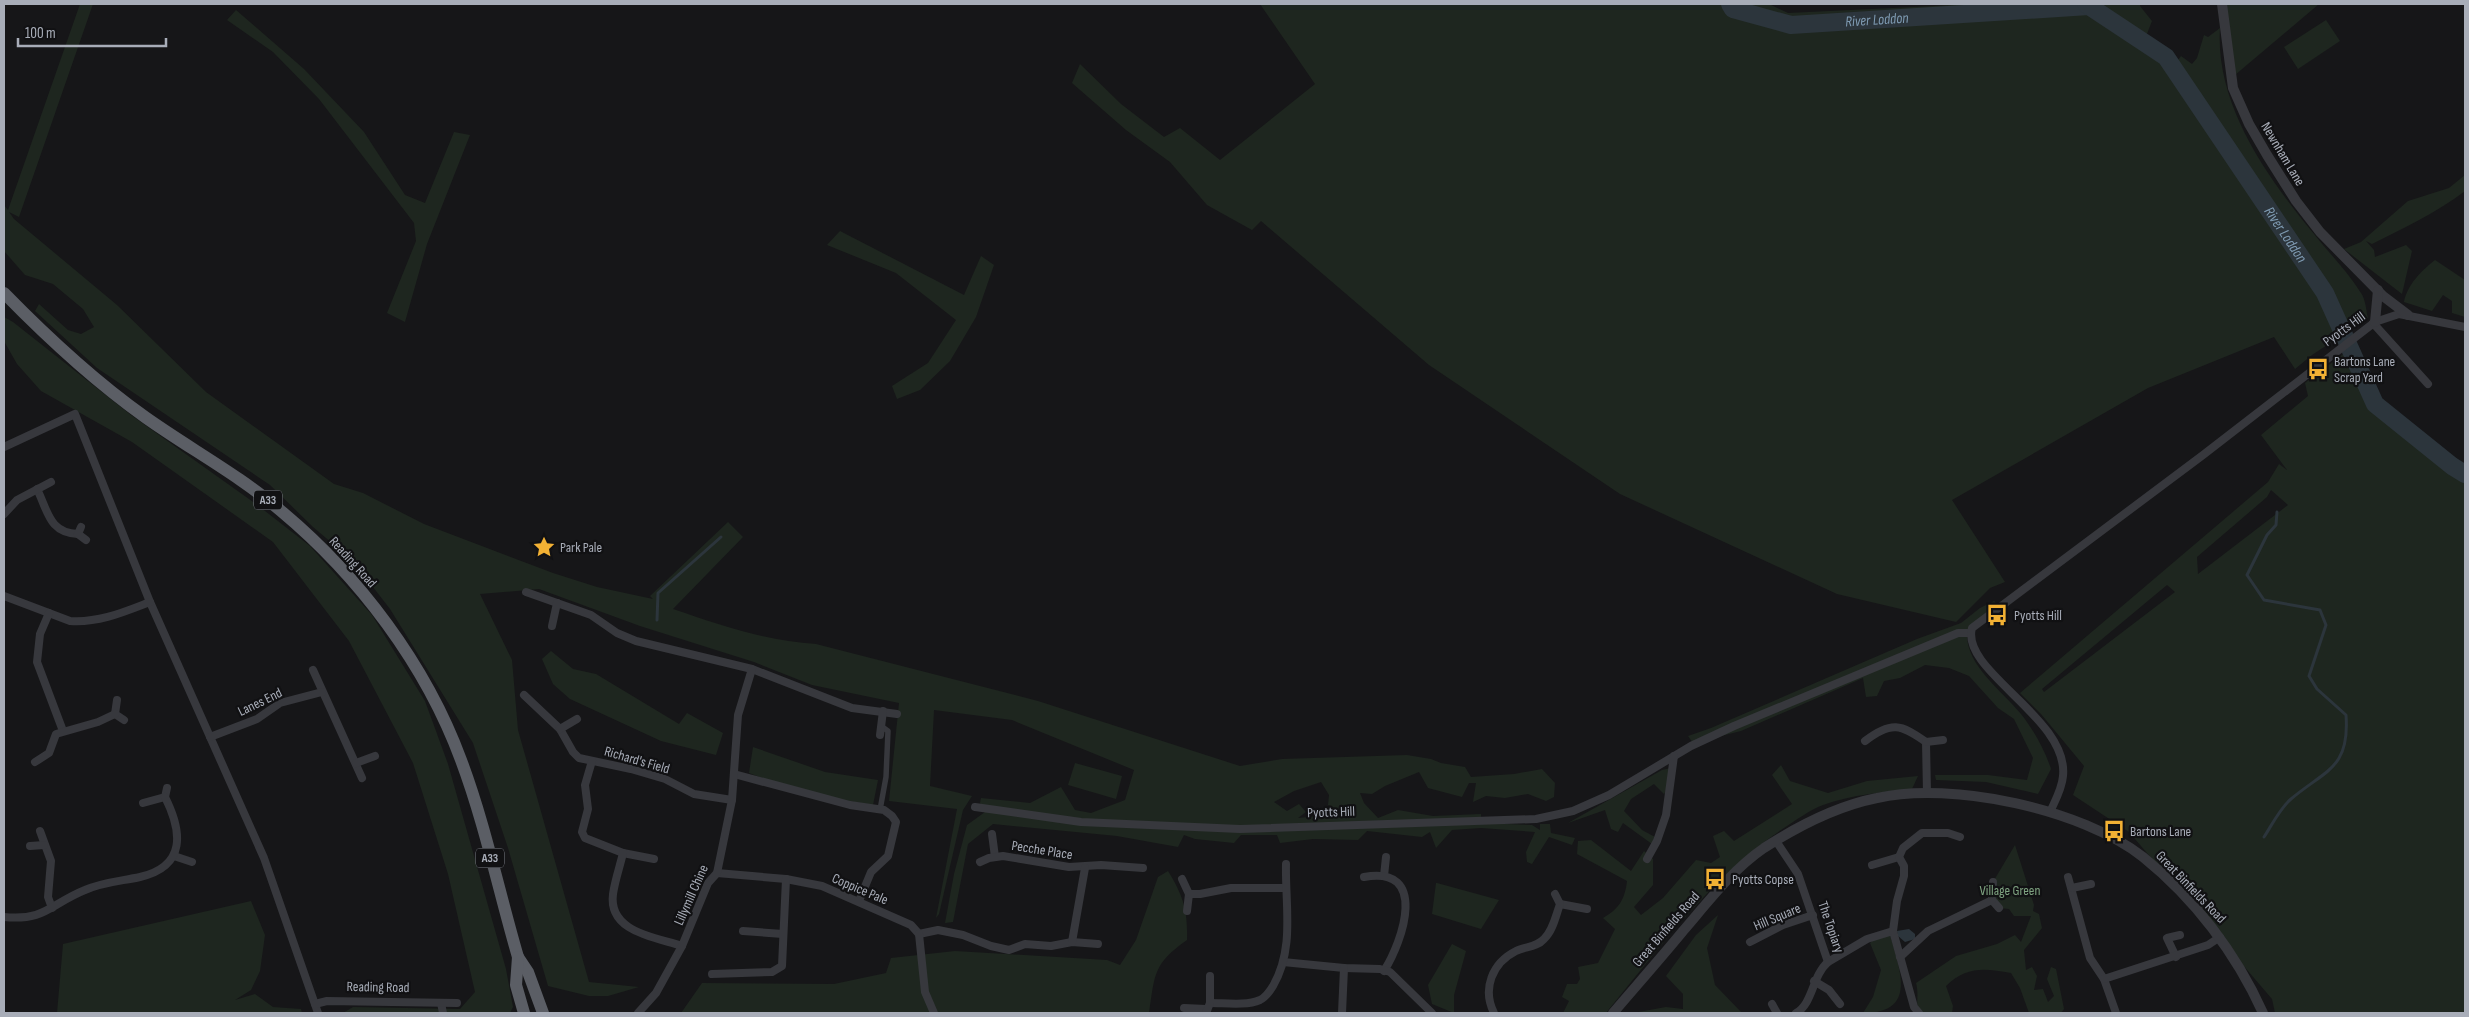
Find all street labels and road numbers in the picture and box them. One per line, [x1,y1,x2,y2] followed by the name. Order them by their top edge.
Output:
[2257,119,2309,189] street label: Newnham Lane
[2320,308,2368,350] street label: Pyotts Hill
[254,490,282,510] road number: A33
[326,533,380,591] street label: Reading Road
[235,684,285,720] street label: Lanes End
[602,743,672,777] street label: Richard's Field
[1307,803,1355,821] street label: Pyotts Hill
[1010,837,1074,863] street label: Pecche Place
[2152,847,2230,927] street label: Great Binfields Road
[476,848,504,868] road number: A33
[670,862,712,928] street label: Lillymill Chine
[829,870,891,908] street label: Coppice Pale
[1629,888,1703,970] street label: Great Binfields Road
[1751,899,1803,935] street label: Hill Square
[1814,899,1848,956] street label: The Topiary
[346,978,410,996] street label: Reading Road

